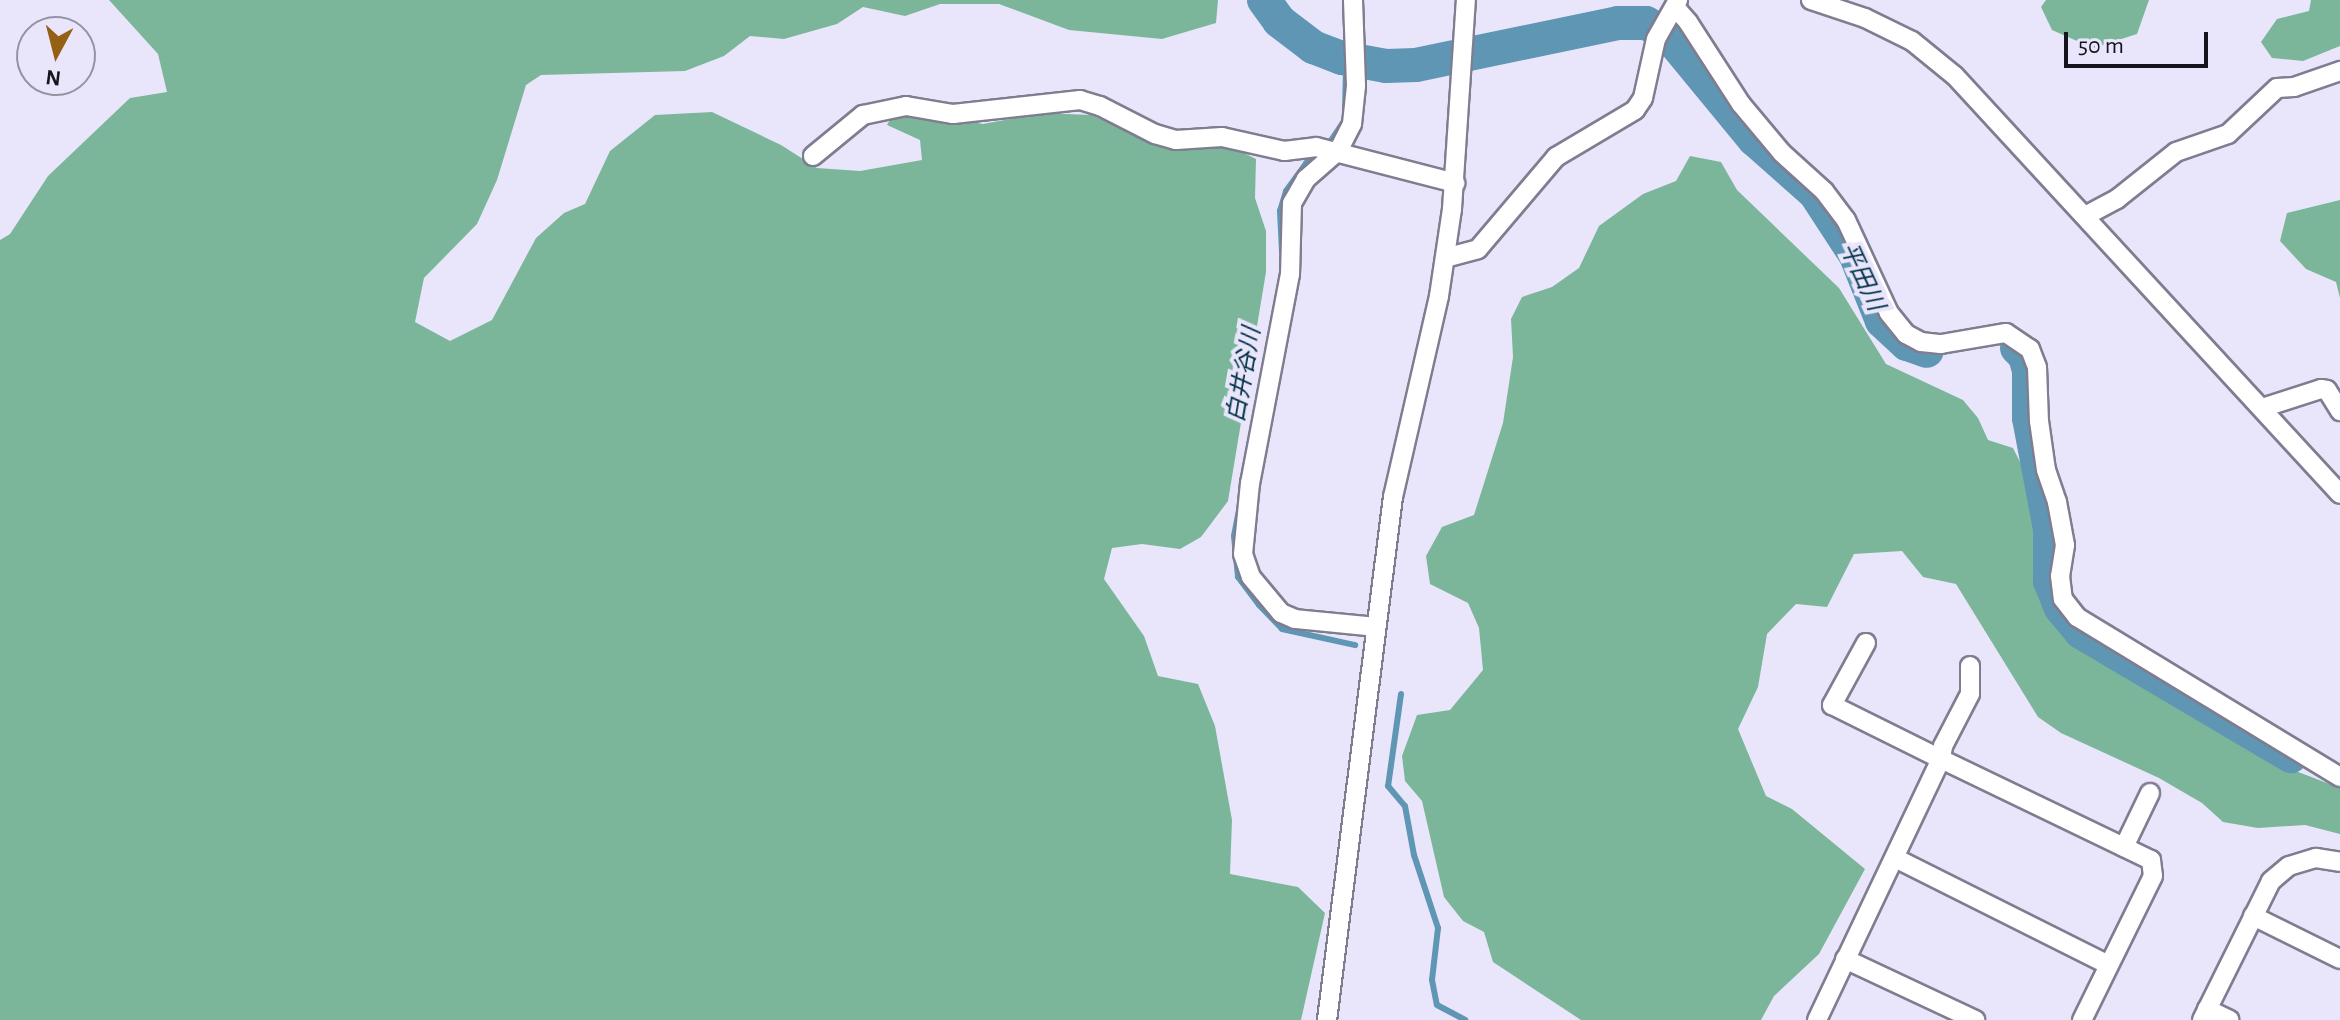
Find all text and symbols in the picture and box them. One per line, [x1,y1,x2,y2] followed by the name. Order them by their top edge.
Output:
[16,16,96,96] north arrow
[2068,16,2212,66] scale bar
[2078,34,2124,58] text: 50 m
[44,66,62,90] text: N
[1833,238,1889,316] water label: 平田川
[1222,325,1268,425] water label: 白井谷川

